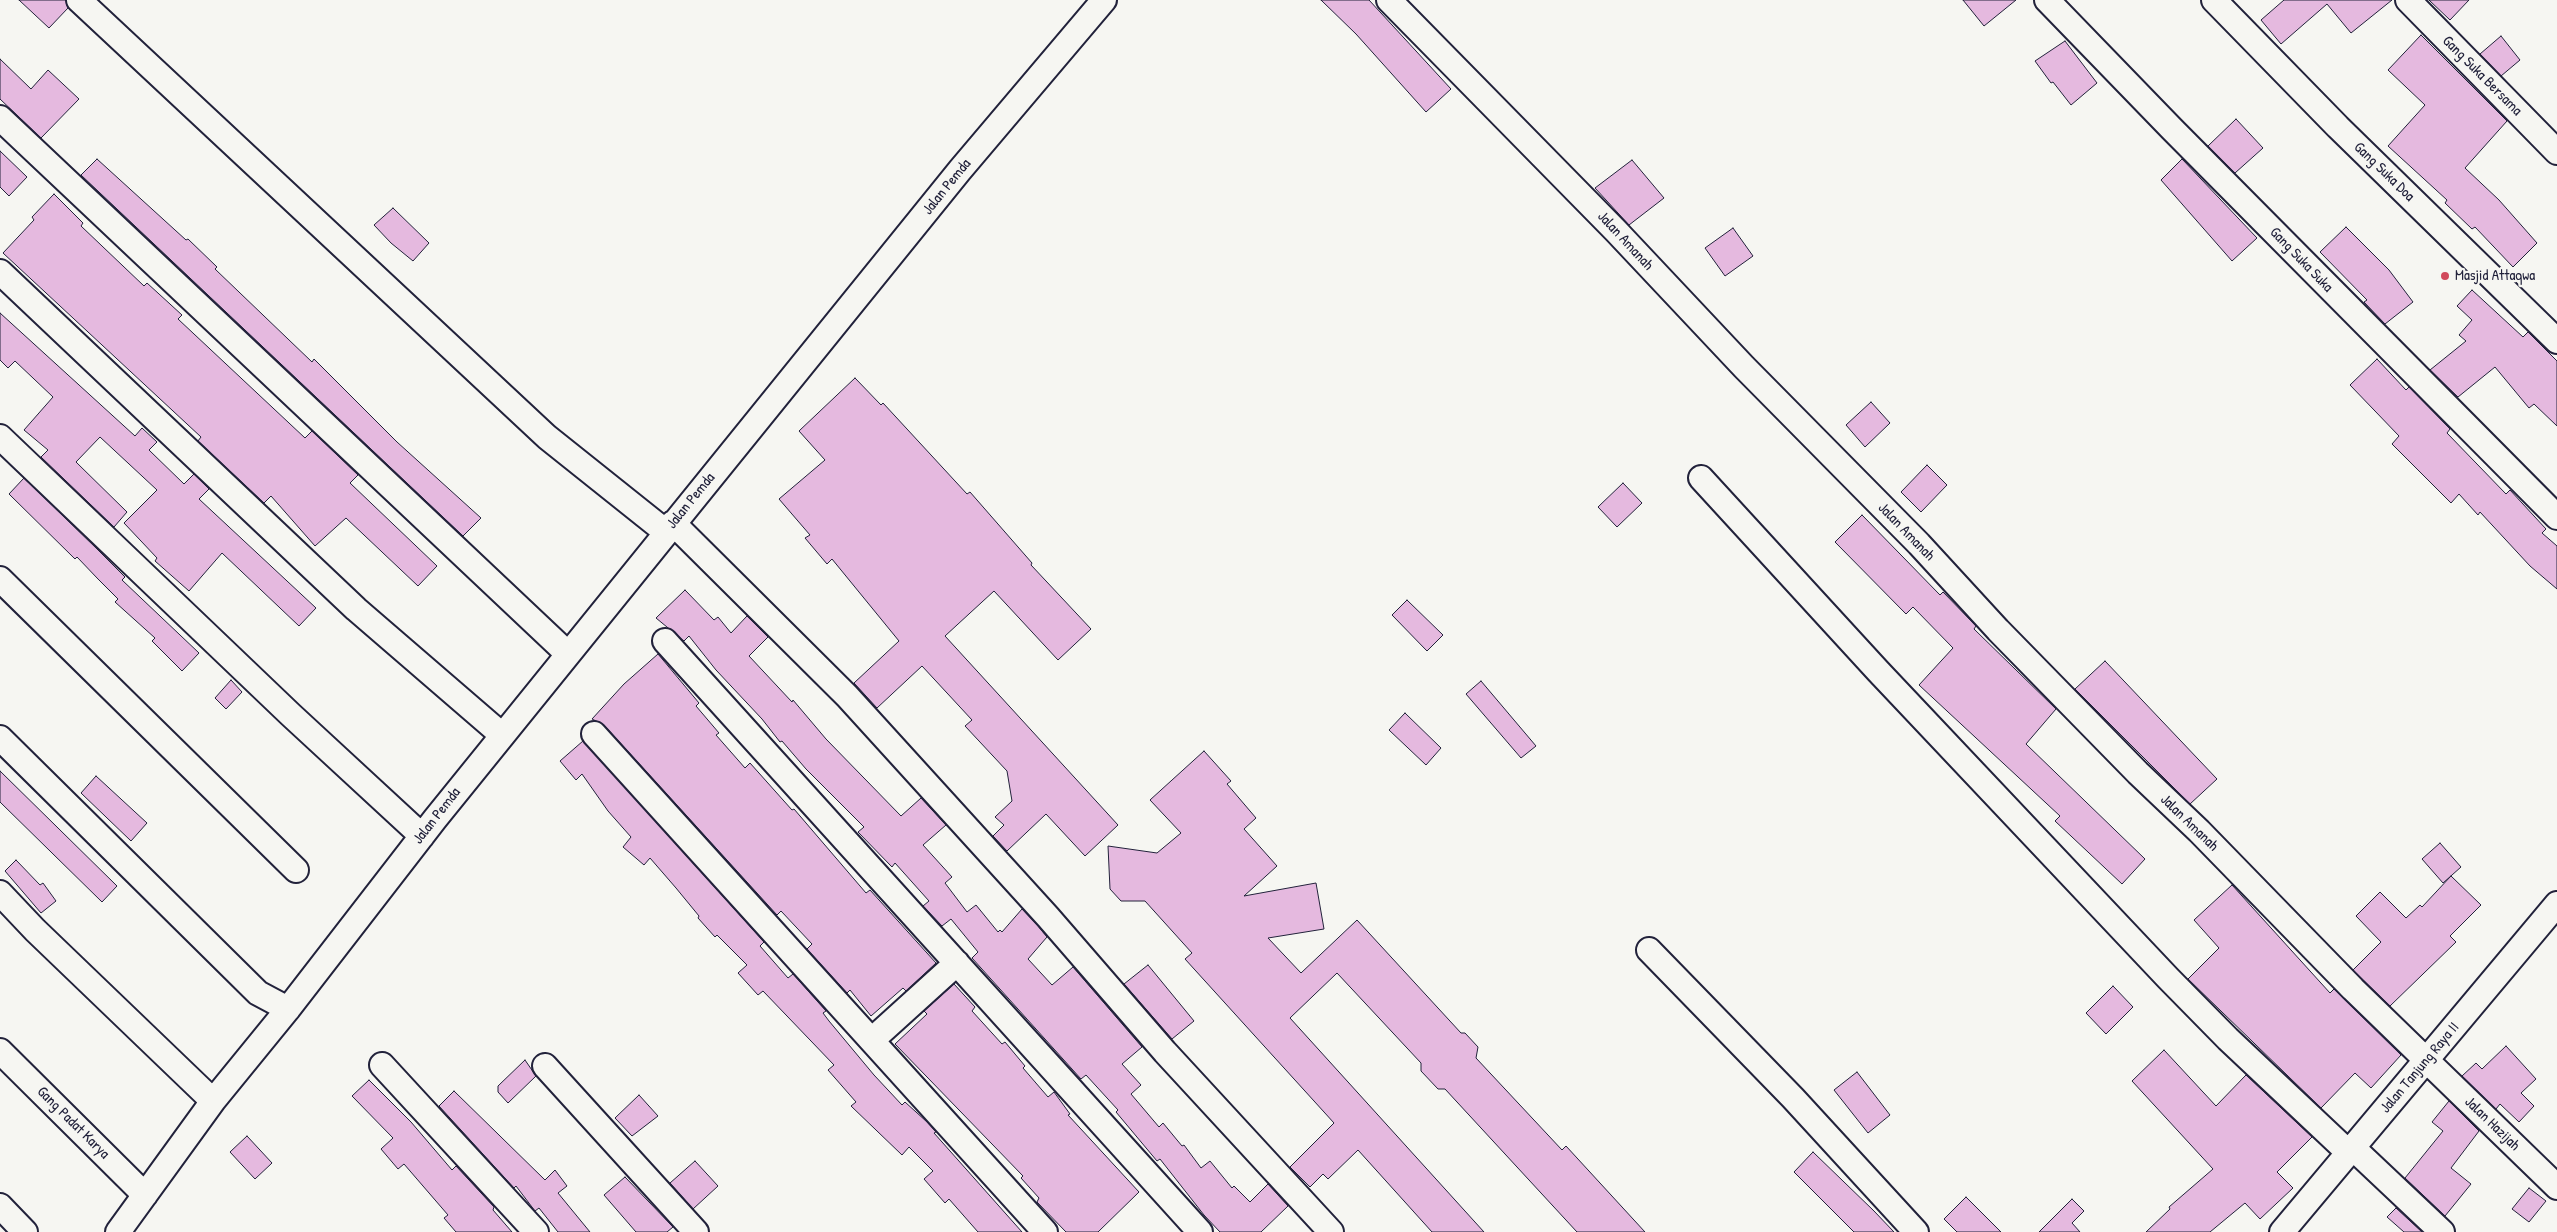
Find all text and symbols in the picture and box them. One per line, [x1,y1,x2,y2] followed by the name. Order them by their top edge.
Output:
[2438,32,2526,120] street label: Gang Suka Bersama
[2350,139,2418,205] street label: Gang Suka Doa
[919,155,975,219] street label: Jalan Pemda
[1593,208,1657,274] street label: Jalan Amanah
[2266,224,2336,296] street label: Gang Suka Suka
[2455,267,2535,285] place label: Masjid Attaqwa
[2439,270,2451,282] marker: Masjid Attaqwa
[663,469,719,533] street label: Jalan Pemda
[1874,499,1938,565] street label: Jalan Amanah
[409,784,465,848] street label: Jalan Pemda
[2156,791,2222,855] street label: Jalan Amanah
[2377,1019,2463,1117] street label: Jalan Tanjung Raya II
[33,1083,113,1163] street label: Gang Padat Karya
[2461,1093,2523,1155] street label: Jalan Hazijah

